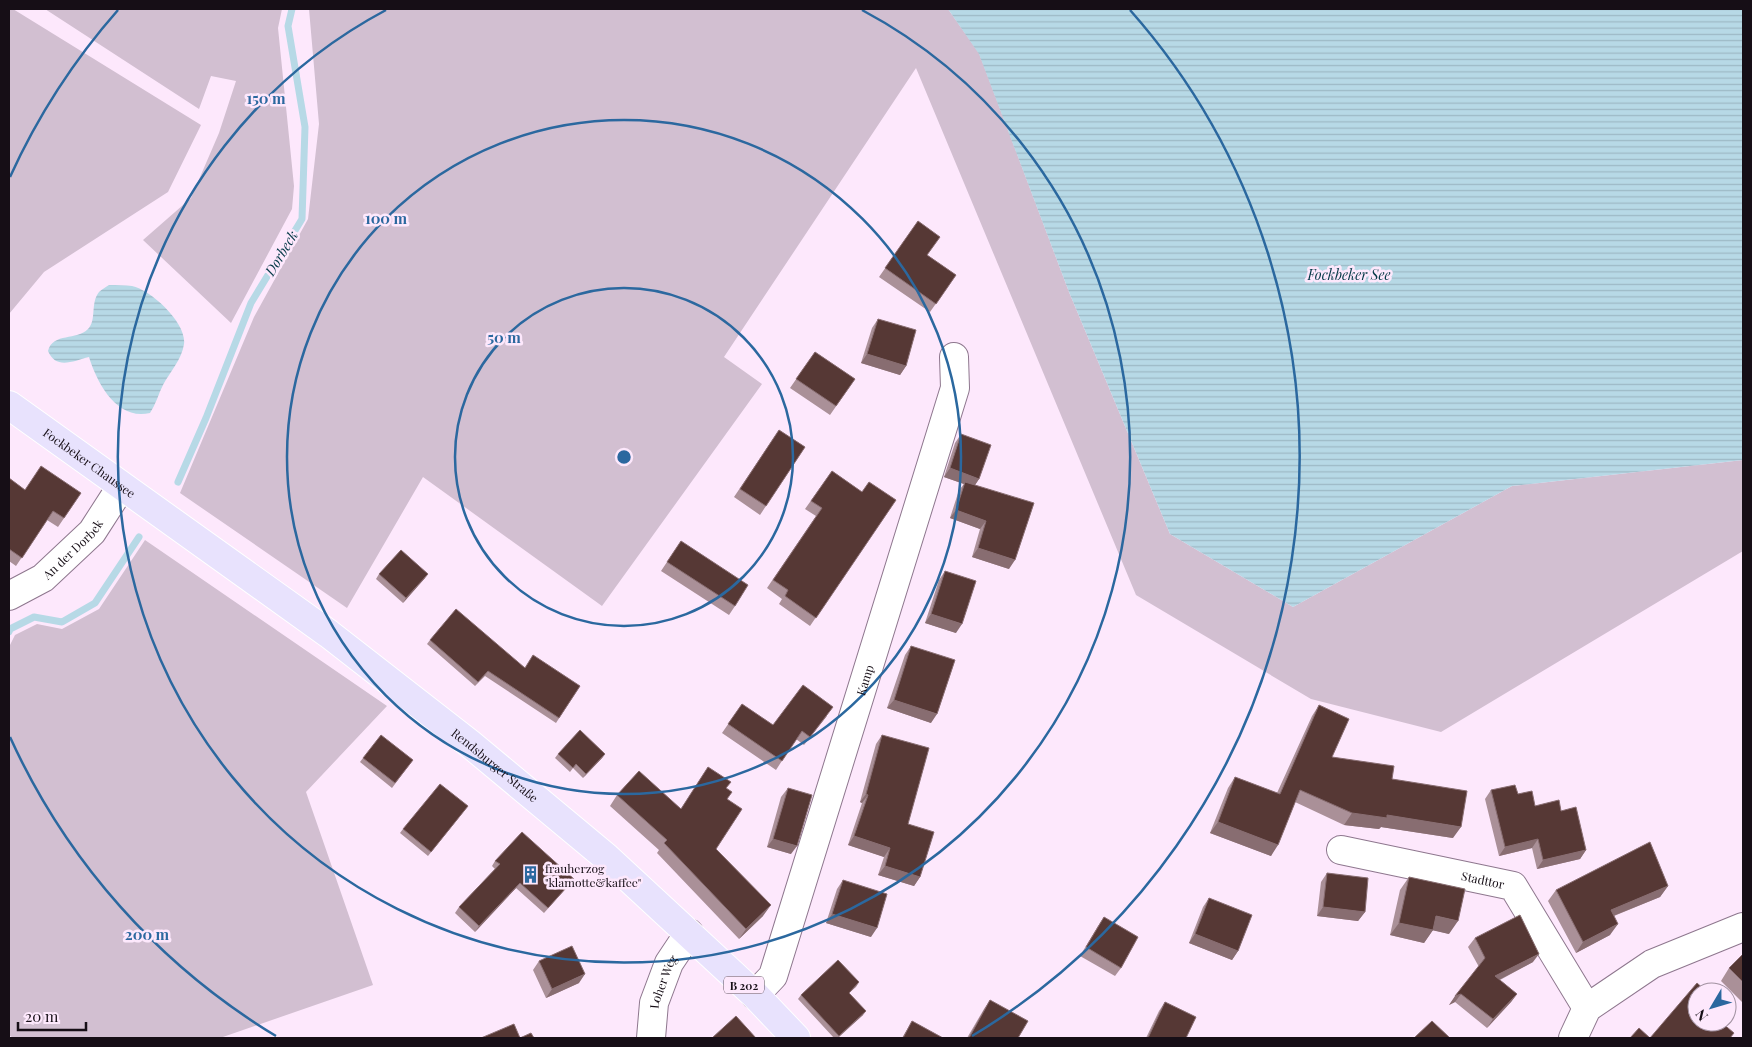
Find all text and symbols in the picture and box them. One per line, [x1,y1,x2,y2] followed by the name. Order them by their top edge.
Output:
[246,88,286,108] text: 150 m
[365,208,408,228] text: 100 m
[260,227,302,280] water label: Dorbeck
[1307,265,1390,284] water label: Fockbeker See
[487,327,521,347] text: 50 m
[40,424,139,501] street label: Fockbeker Chaussee
[615,448,633,466] centre of rings
[38,516,106,583] street label: An der Dorbek
[852,663,877,697] street label: Kamp
[448,724,542,805] street label: Rendsburger Straße
[545,860,641,890] place label: frauherzog "klamotte&kaffee"
[521,865,541,885] building icon: frauherzog "klamotte&kaffee"
[1460,867,1507,892] street label: Stadttor
[125,924,170,944] text: 200 m
[646,951,681,1009] street label: Loher Weg
[724,976,764,994] road number: B 202
[1687,982,1737,1032] north arrow
[18,1000,85,1032] scale bar
[1691,1005,1712,1025] text: N
[25,1006,59,1026] text: 20 m

